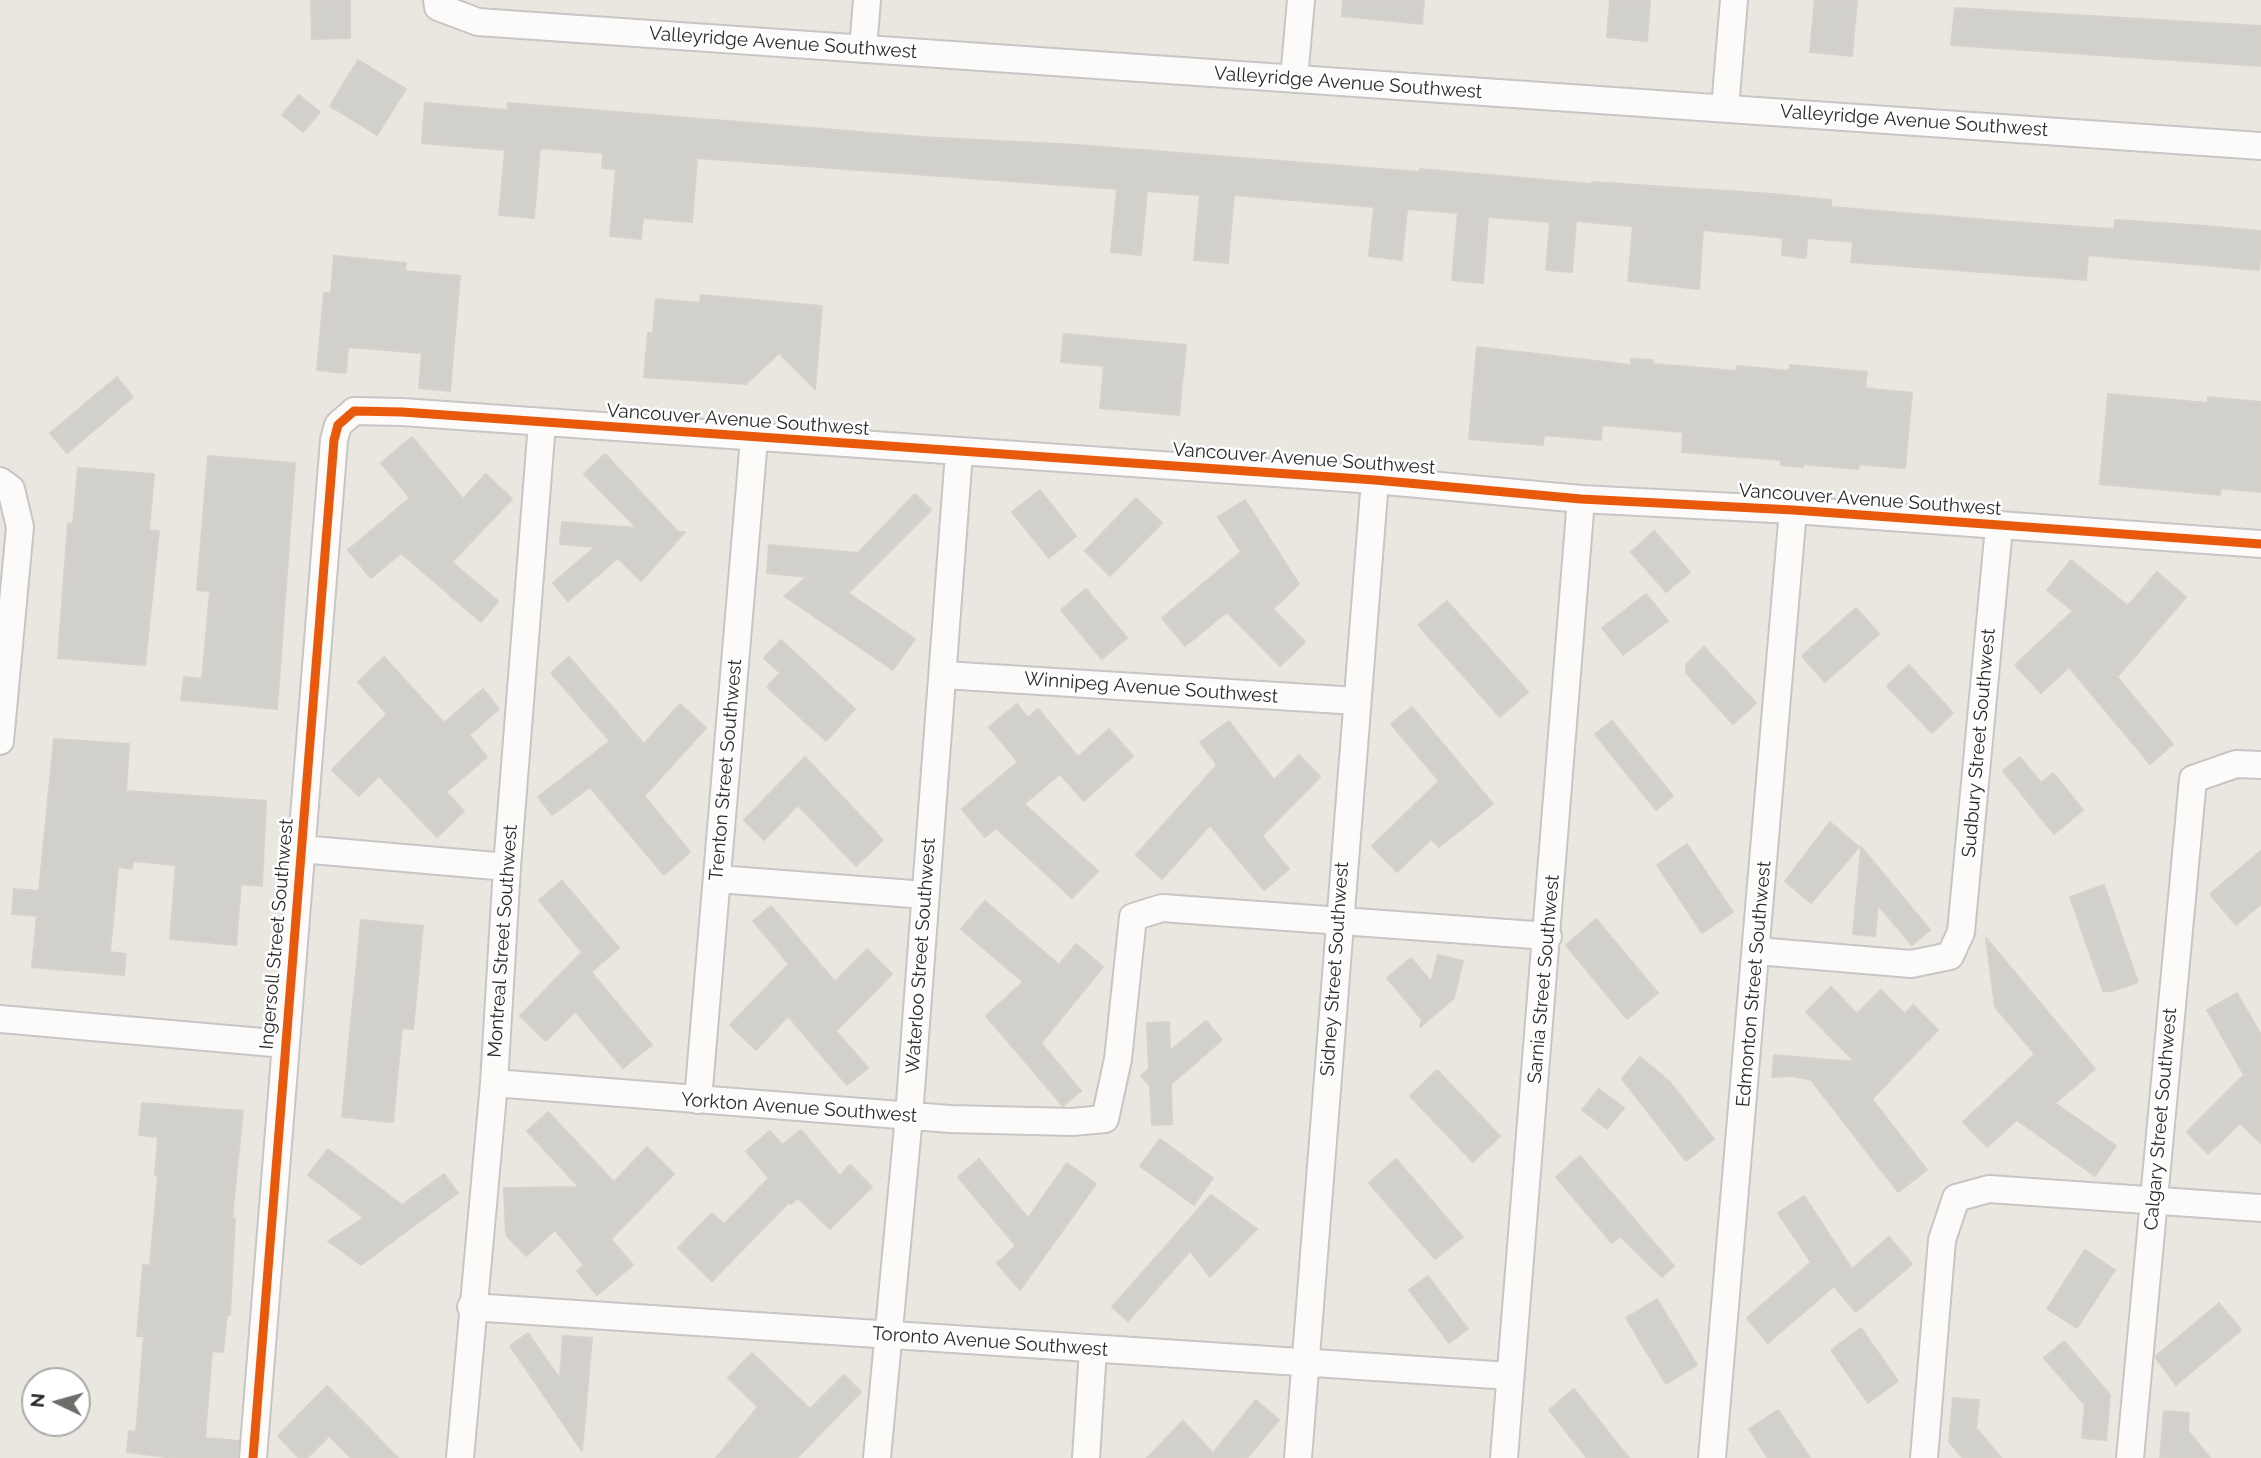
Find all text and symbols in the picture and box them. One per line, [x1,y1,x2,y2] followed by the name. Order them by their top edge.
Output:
[648,22,918,64] street label: Valleyridge Avenue Southwest
[1213,62,1483,104] street label: Valleyridge Avenue Southwest
[1779,100,2049,142] street label: Valleyridge Avenue Southwest
[606,399,870,441] street label: Vancouver Avenue Southwest
[1172,438,1436,480] street label: Vancouver Avenue Southwest
[1738,479,2002,521] street label: Vancouver Avenue Southwest
[1958,627,2000,859] street label: Sudbury Street Southwest
[705,658,747,882] street label: Trenton Street Southwest
[1023,668,1279,708] street label: Winnipeg Avenue Southwest
[256,818,298,1050] street label: Ingersoll Street Southwest
[483,824,523,1058] street label: Montreal Street Southwest
[901,837,941,1075] street label: Waterloo Street Southwest
[1732,860,1776,1108] street label: Edmonton Street Southwest
[1316,861,1354,1077] street label: Sidney Street Southwest
[1524,874,1564,1084] street label: Sarnia Street Southwest
[2140,1007,2182,1231] street label: Calgary Street Southwest
[680,1088,918,1128] street label: Yorkton Avenue Southwest
[871,1322,1109,1362] street label: Toronto Avenue Southwest
[21,1367,91,1437] north arrow
[25,1392,49,1409] text: N

